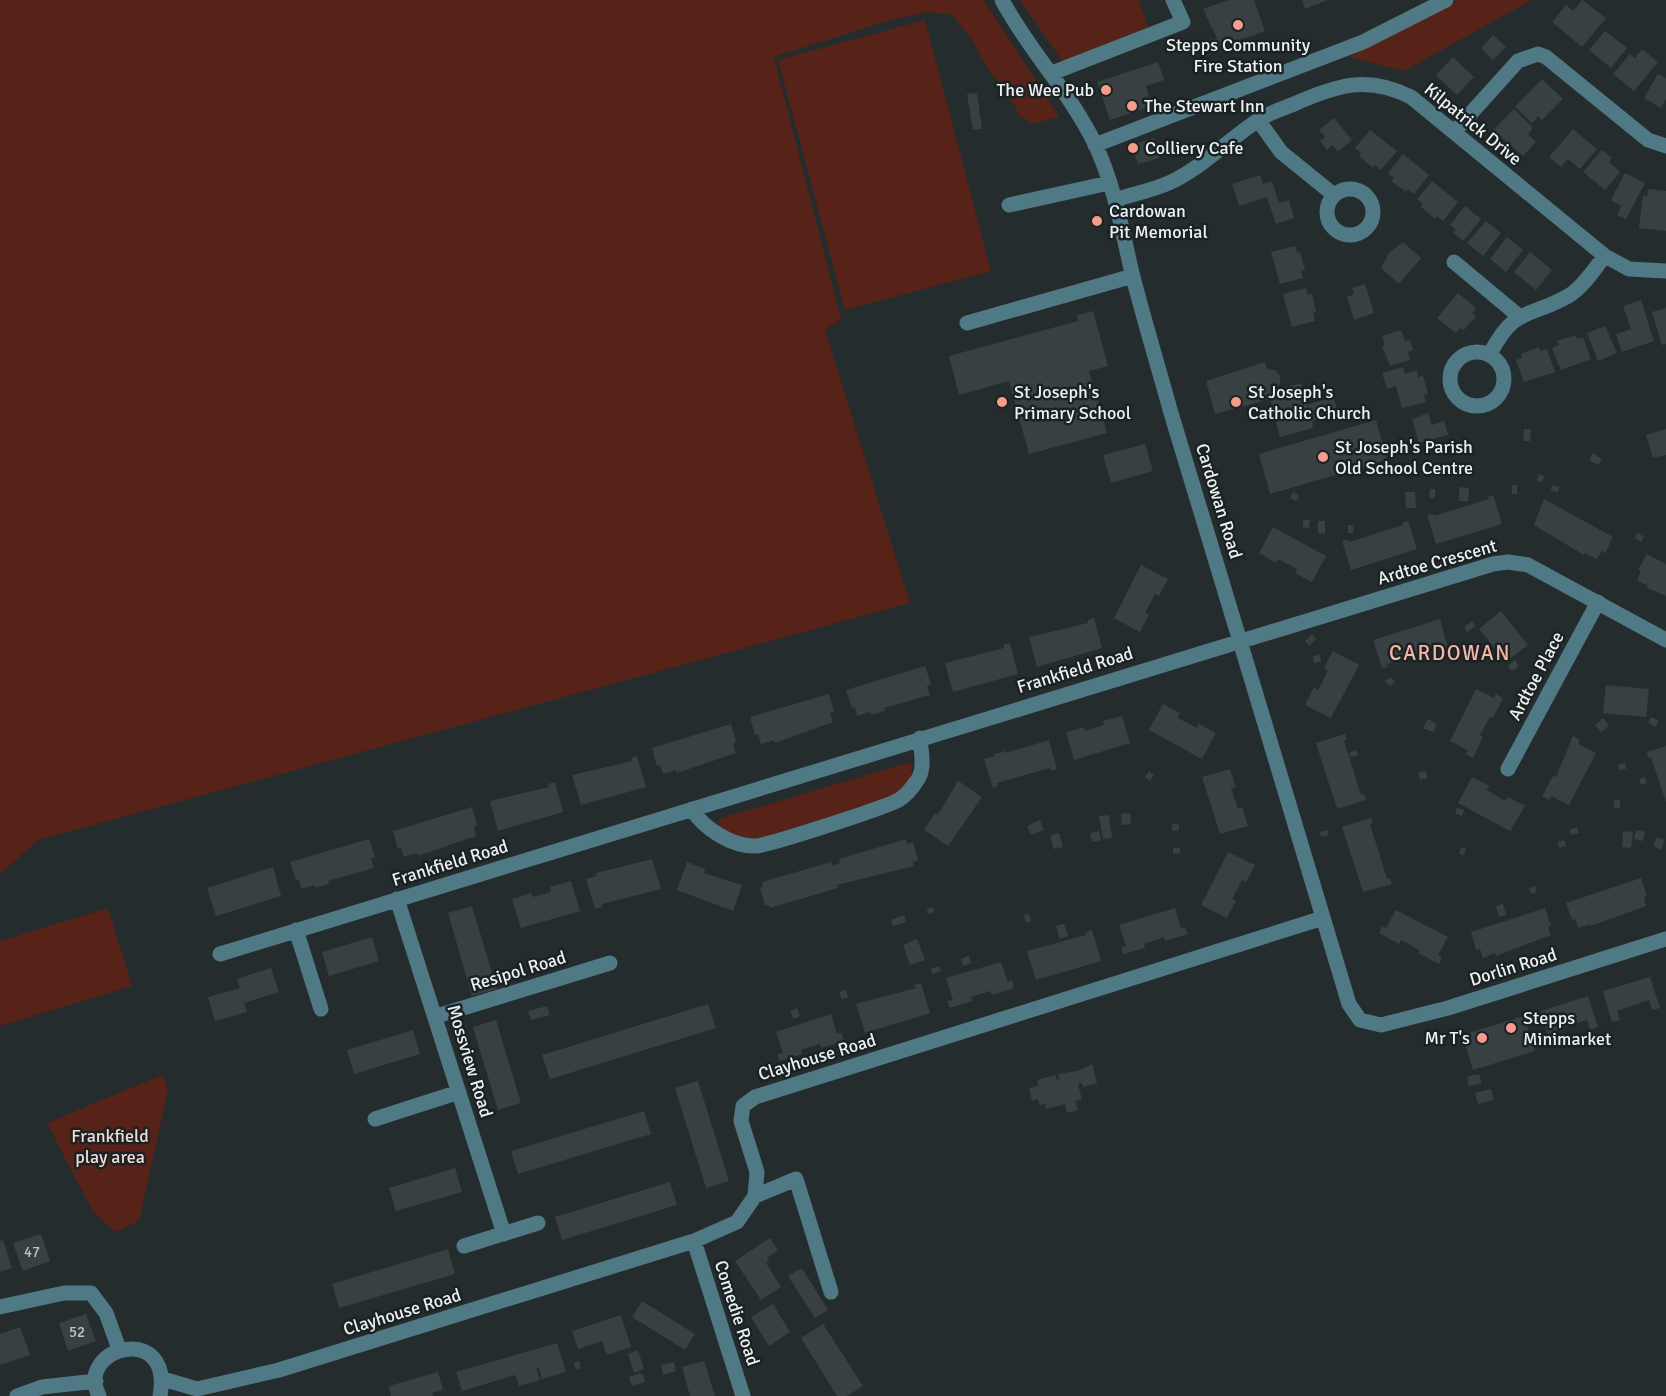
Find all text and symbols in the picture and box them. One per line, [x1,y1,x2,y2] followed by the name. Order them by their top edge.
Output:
[1231,18,1245,32] marker: Stepps Community Fire Station
[1166,34,1311,77] place label: Stepps Community Fire Station
[1420,78,1526,170] street label: Kilpatrick Drive
[996,79,1094,101] place label: The Wee Pub
[1099,83,1113,97] marker: The Wee Pub
[1144,95,1265,117] place label: The Stewart Inn
[1125,99,1139,113] marker: The Stewart Inn
[1145,137,1243,159] place label: Colliery Cafe
[1126,141,1140,155] marker: Colliery Cafe
[1109,200,1208,243] place label: Cardowan Pit Memorial
[1090,214,1104,228] marker: Cardowan Pit Memorial
[1014,381,1131,424] place label: St Joseph's Primary School
[1248,381,1371,424] place label: St Joseph's Catholic Church
[995,395,1009,409] marker: St Joseph's Primary School
[1229,395,1243,409] marker: St Joseph's Catholic Church
[1335,436,1473,479] place label: St Joseph's Parish Old School Centre
[1191,441,1247,561] street label: Cardowan Road
[1316,450,1330,464] marker: St Joseph's Parish Old School Centre
[1375,534,1499,590] street label: Ardtoe Crescent
[1503,628,1569,724] street label: Ardtoe Place
[1389,640,1511,666] district label: CARDOWAN
[1014,642,1136,698] street label: Frankfield Road
[389,835,511,891] street label: Frankfield Road
[1467,943,1559,991] street label: Dorlin Road
[467,946,569,996] street label: Resipol Road
[442,1002,498,1120] street label: Mossview Road
[1523,1007,1611,1050] place label: Stepps Minimarket
[1504,1021,1518,1035] marker: Stepps Minimarket
[1424,1027,1470,1049] place label: Mr T's
[756,1029,878,1085] street label: Clayhouse Road
[1475,1031,1489,1045] marker: Mr T's
[71,1125,149,1168] park label: Frankfield play area
[24,1243,40,1261] house number: 47
[710,1258,764,1368] street label: Comedie Road
[341,1284,463,1340] street label: Clayhouse Road
[69,1323,85,1341] house number: 52

